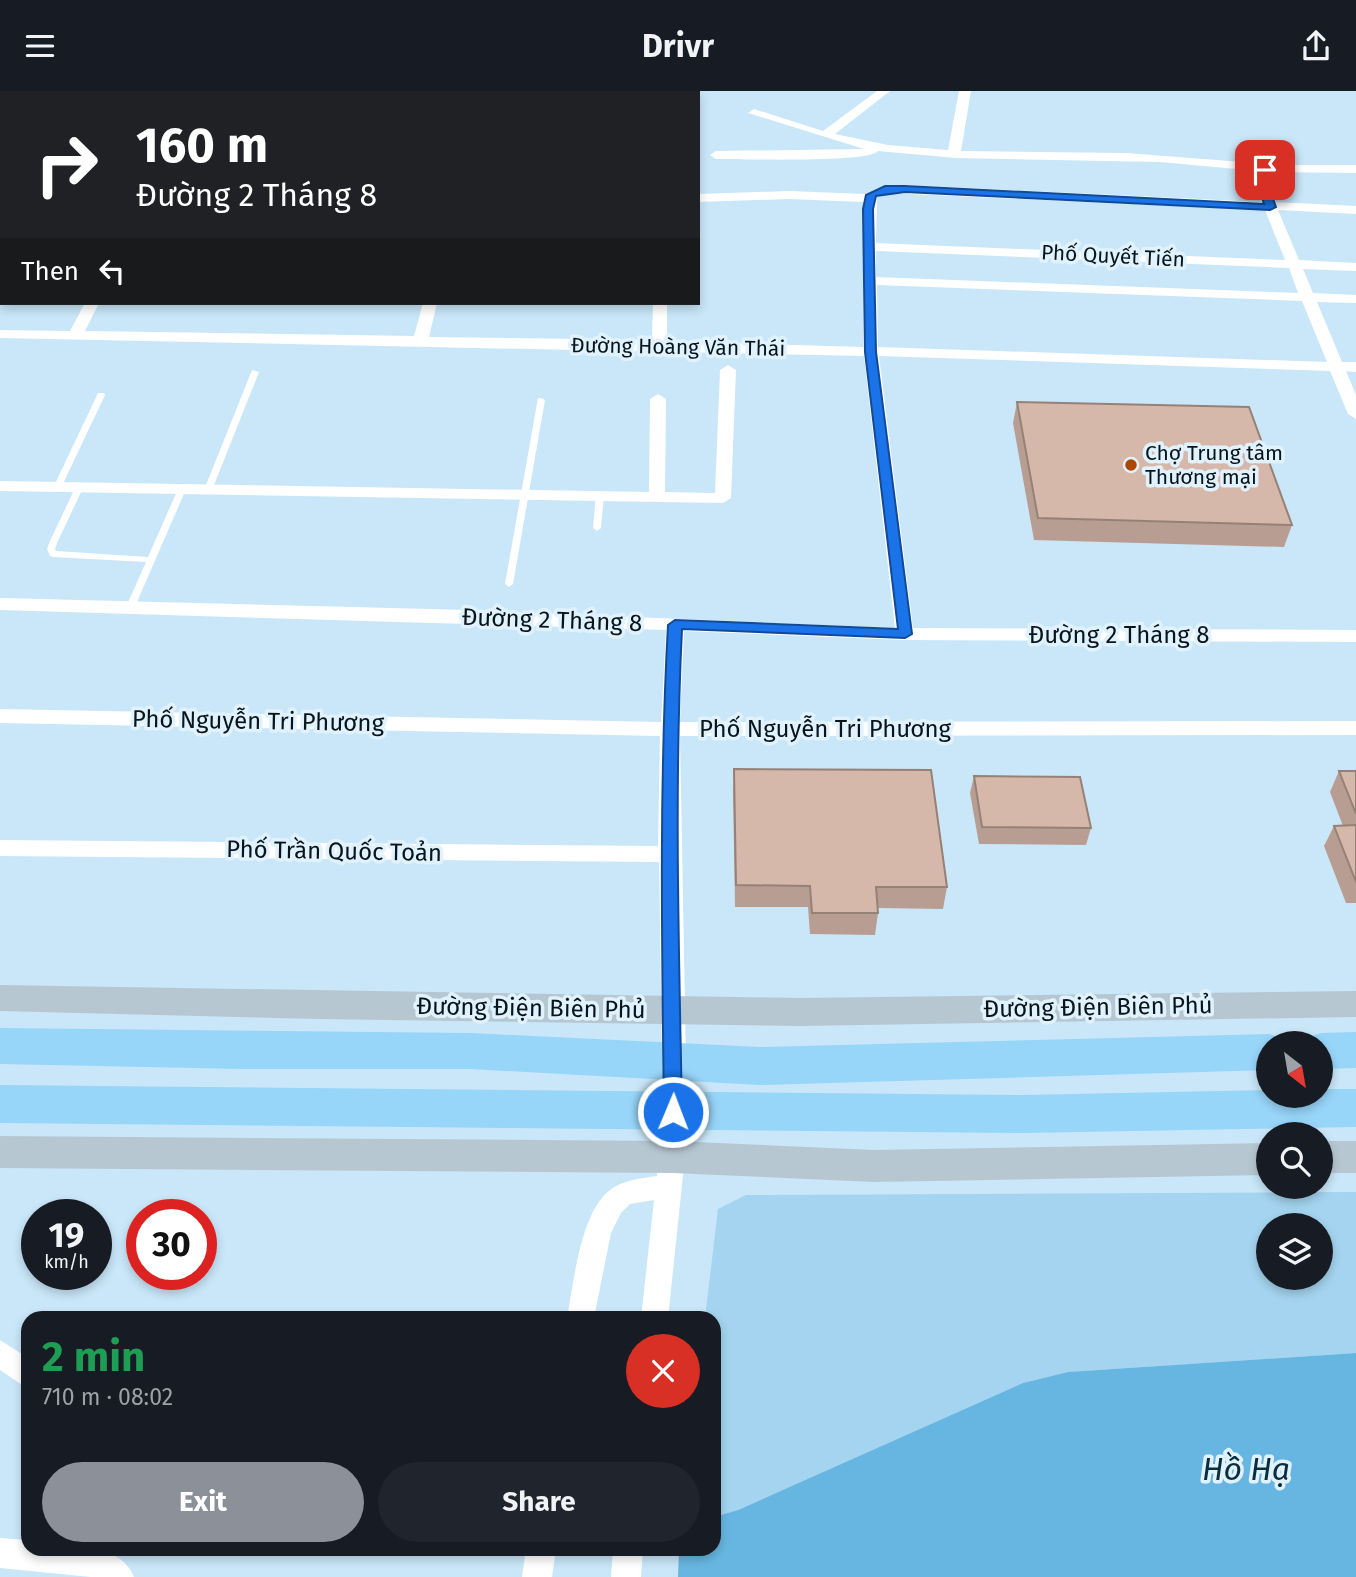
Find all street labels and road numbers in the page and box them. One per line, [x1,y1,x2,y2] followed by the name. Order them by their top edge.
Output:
[1040,239,1186,273] street label: Phố Quyết Tiến
[571,332,785,362] street label: Đường Hoàng Văn Thái
[461,603,643,637] street label: Đường 2 Tháng 8
[1029,621,1209,649] street label: Đường 2 Tháng 8
[132,705,385,737] street label: Phố Nguyễn Tri Phương
[699,715,952,743] street label: Phố Nguyễn Tri Phương
[226,835,442,867] street label: Phố Trần Quốc Toản
[983,991,1213,1023] street label: Đường Điện Biên Phủ
[416,992,646,1024] street label: Đường Điện Biên Phủ

